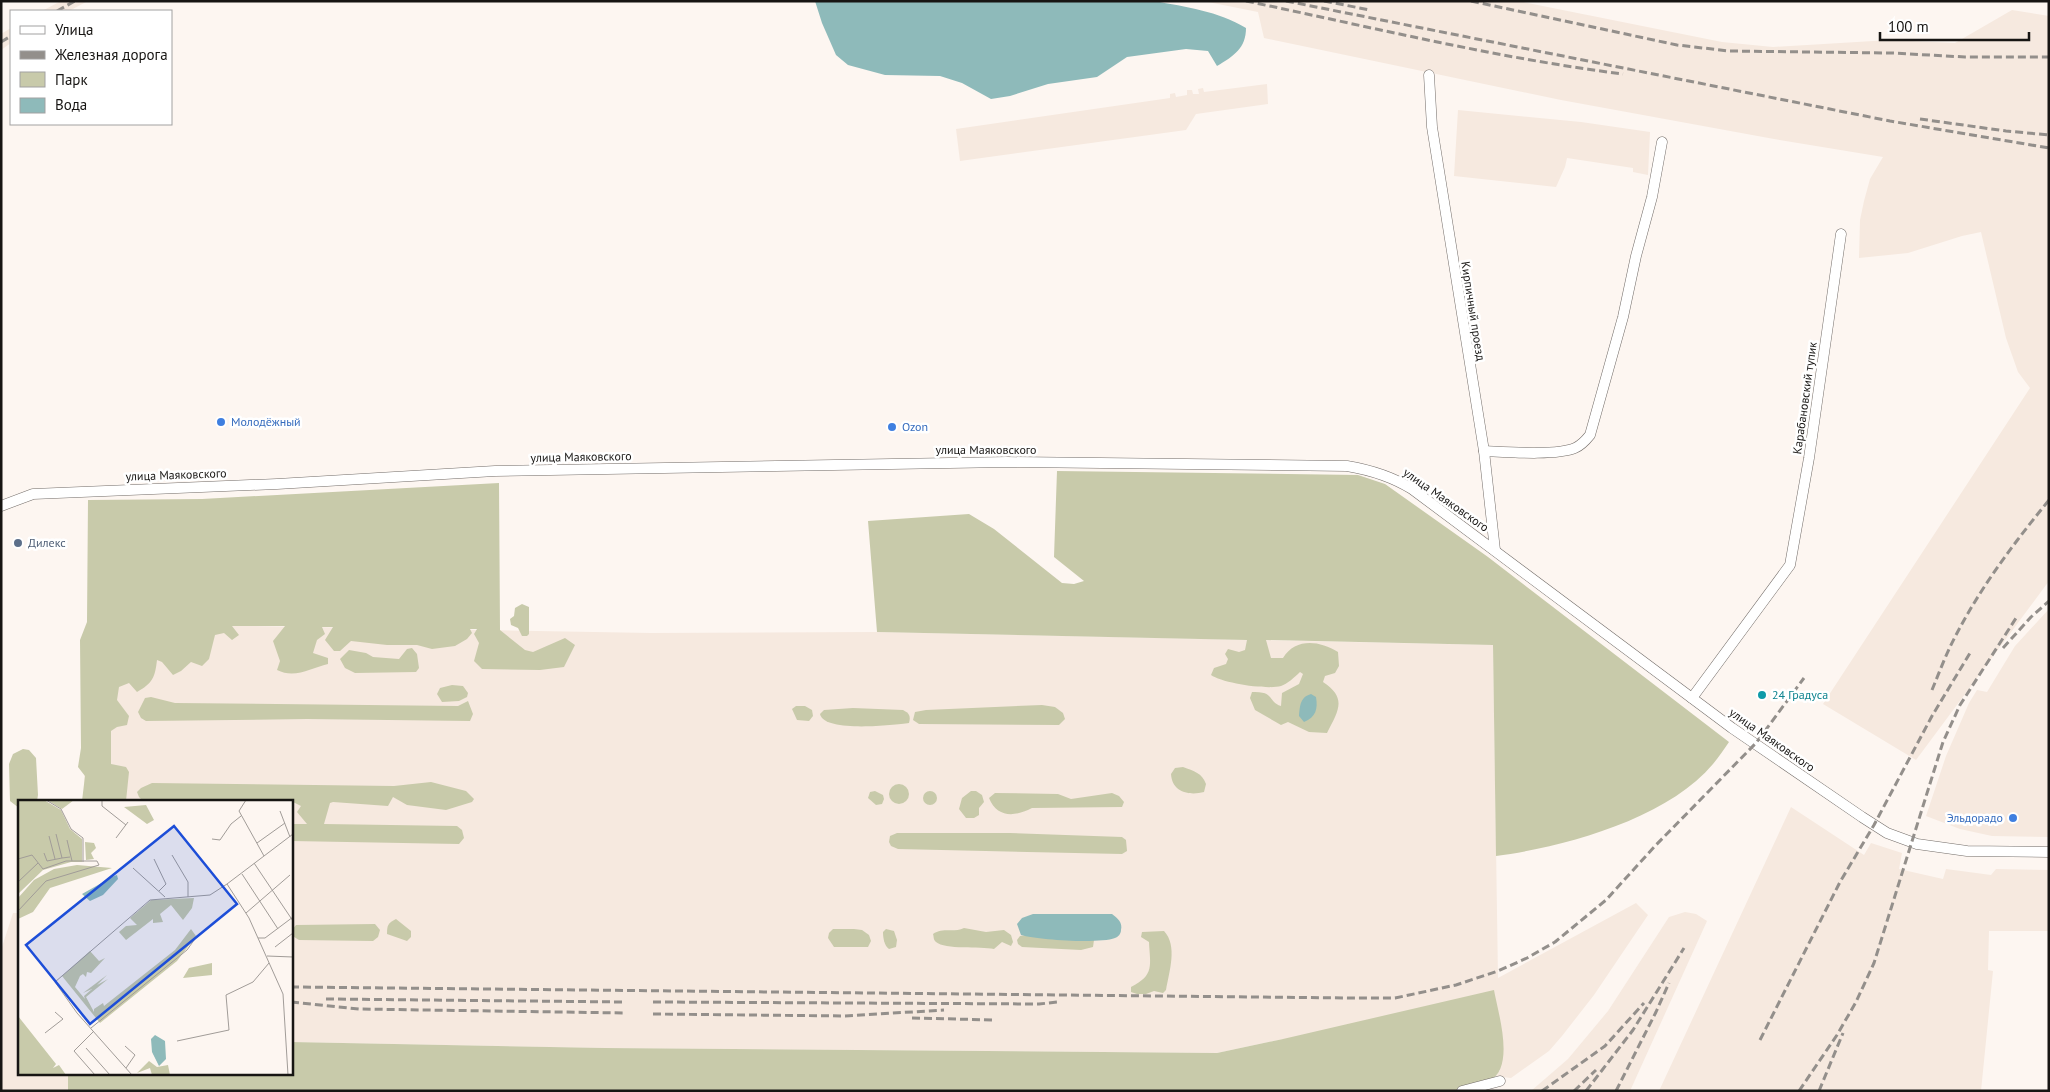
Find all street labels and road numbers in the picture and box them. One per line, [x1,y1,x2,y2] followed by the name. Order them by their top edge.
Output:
[1458,260,1489,362] street label: Кирпичный проезд
[1789,341,1820,455] street label: Карабановский тупик
[935,442,1037,457] street label: улица Маяковского
[530,448,632,465] street label: улица Маяковского
[1401,464,1492,535] street label: улица Маяковского
[125,465,227,484] street label: улица Маяковского
[1727,704,1818,775] street label: улица Маяковского

